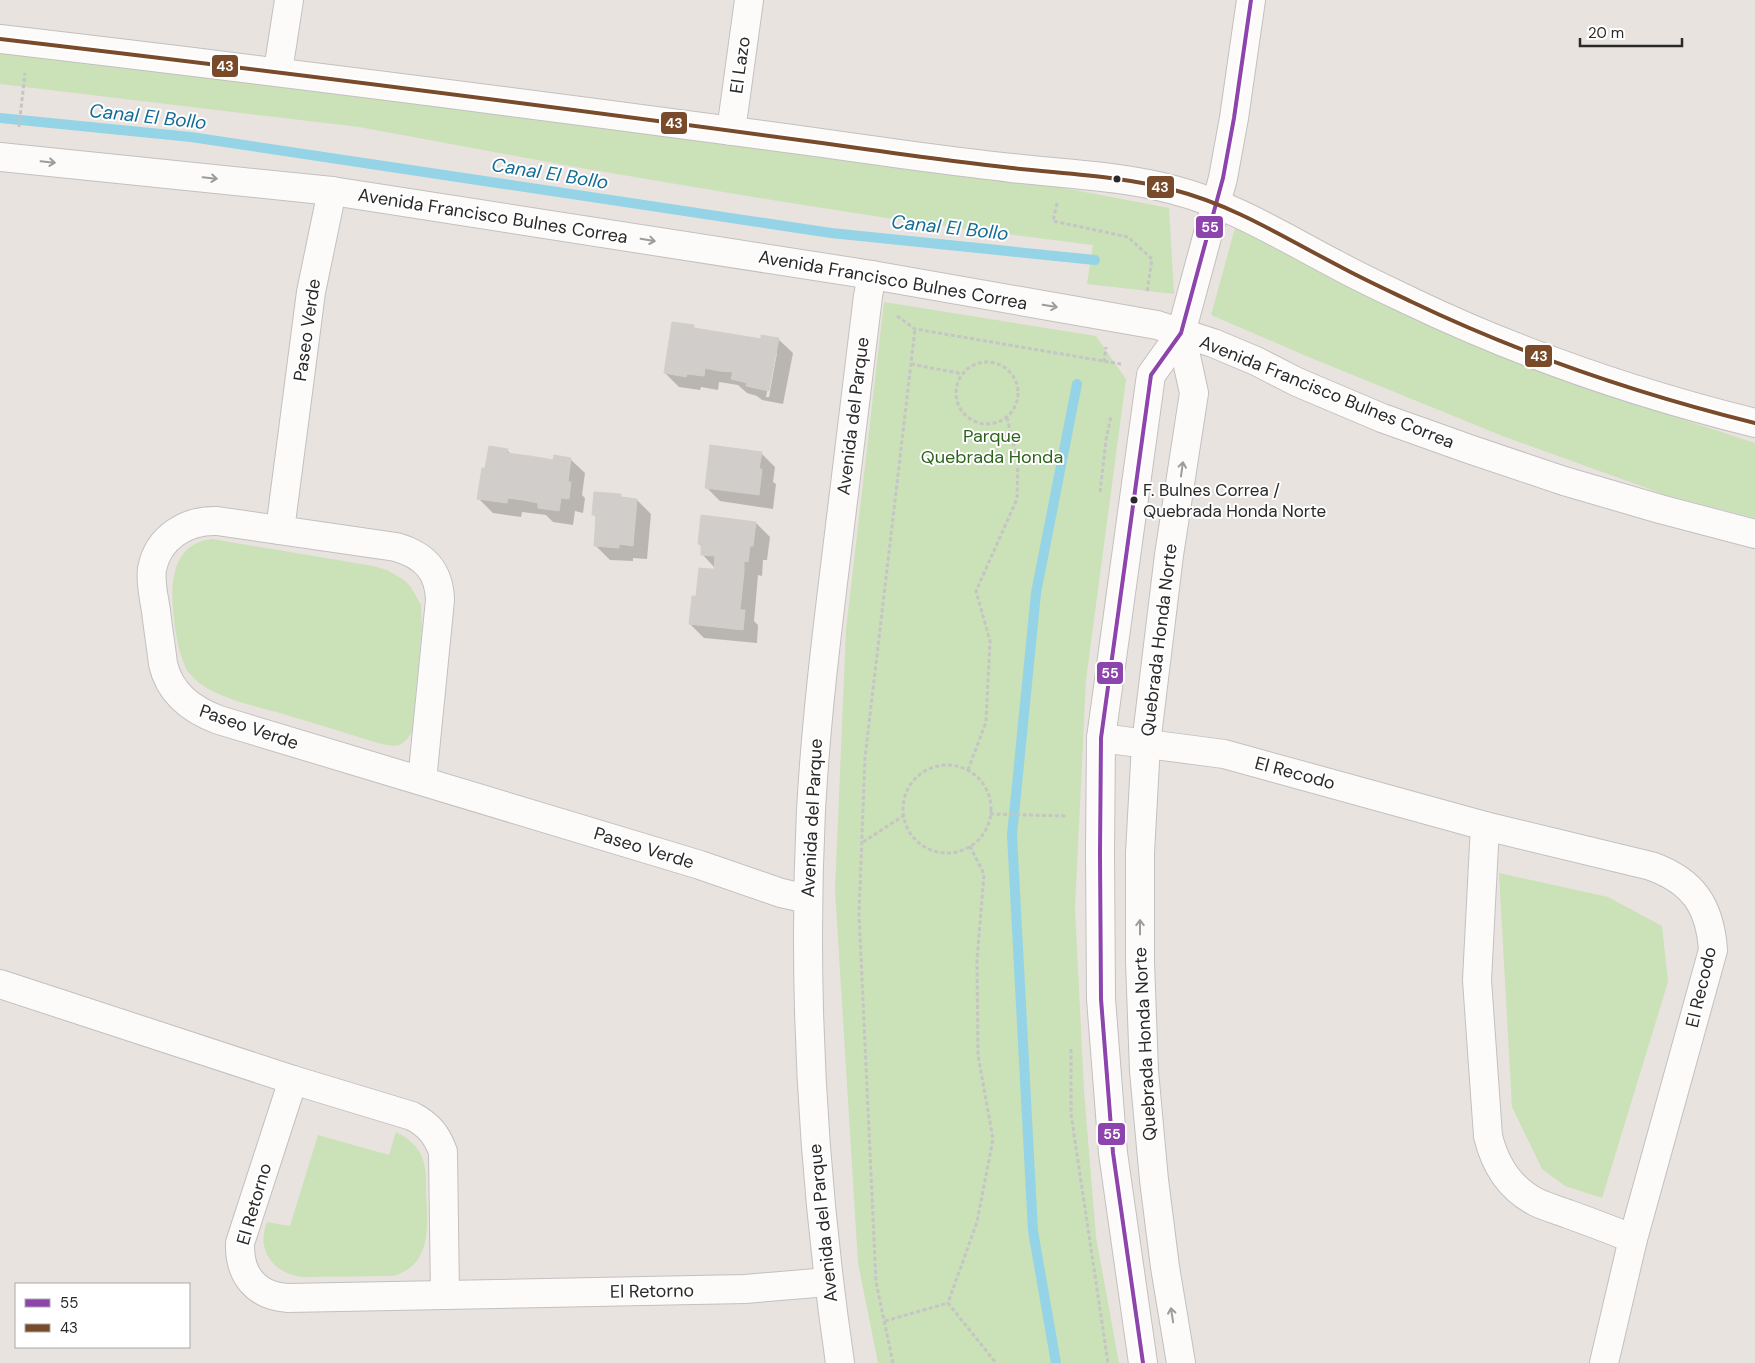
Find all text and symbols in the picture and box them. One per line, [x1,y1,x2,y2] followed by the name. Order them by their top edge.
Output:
[1580,15,1682,47] scale bar
[1588,23,1624,43] text: 20 m
[724,35,756,95] street label: El Lazo
[211,54,239,78] line badge: 43
[216,57,234,75] text: 43
[88,98,208,135] water label: Canal El Bollo
[660,111,688,135] line badge: 43
[665,114,683,132] text: 43
[490,152,610,195] water label: Canal El Bollo
[40,157,56,167] one-way arrow
[202,173,218,183] one-way arrow
[1112,174,1122,184] unlabelled marker
[1146,175,1175,199] line badge: 43
[1151,178,1169,196] text: 43
[356,183,630,249] street label: Avenida Francisco Bulnes Correa
[890,209,1010,246] water label: Canal El Bollo
[1195,215,1224,239] line badge: 55
[1201,218,1219,236] text: 55
[640,235,656,245] one-way arrow
[757,244,1029,316] street label: Avenida Francisco Bulnes Correa
[288,277,326,383] street label: Paseo Verde
[1042,302,1058,312] one-way arrow
[1196,330,1458,454] street label: Avenida Francisco Bulnes Correa
[831,336,875,496] street label: Avenida del Parque
[1524,344,1553,368] line badge: 43
[1530,347,1548,365] text: 43
[921,424,1063,469] park label: Parque Quebrada Honda
[1177,462,1187,478] one-way arrow
[1143,479,1326,522] place label: F. Bulnes Correa / Quebrada Honda Norte
[1129,495,1139,505] marker: F. Bulnes Correa / Quebrada Honda Norte
[1135,542,1183,738] street label: Quebrada Honda Norte
[1096,661,1124,685] line badge: 55
[1101,664,1119,682] text: 55
[196,699,302,755] street label: Paseo Verde
[796,738,828,898] street label: Avenida del Parque
[1252,751,1338,795] street label: El Recodo
[591,821,697,875] street label: Paseo Verde
[1135,919,1145,936] one-way arrow
[1680,944,1722,1030] street label: El Recodo
[1128,947,1162,1141] street label: Quebrada Honda Norte
[1097,1122,1126,1146] line badge: 55
[1103,1125,1121,1143] text: 55
[803,1143,843,1303] street label: Avenida del Parque
[231,1160,277,1248] street label: El Retorno
[610,1278,694,1304] street label: El Retorno
[15,1283,190,1348] legend
[60,1293,78,1313] text: 55
[1167,1307,1177,1323] one-way arrow
[60,1318,78,1338] text: 43

